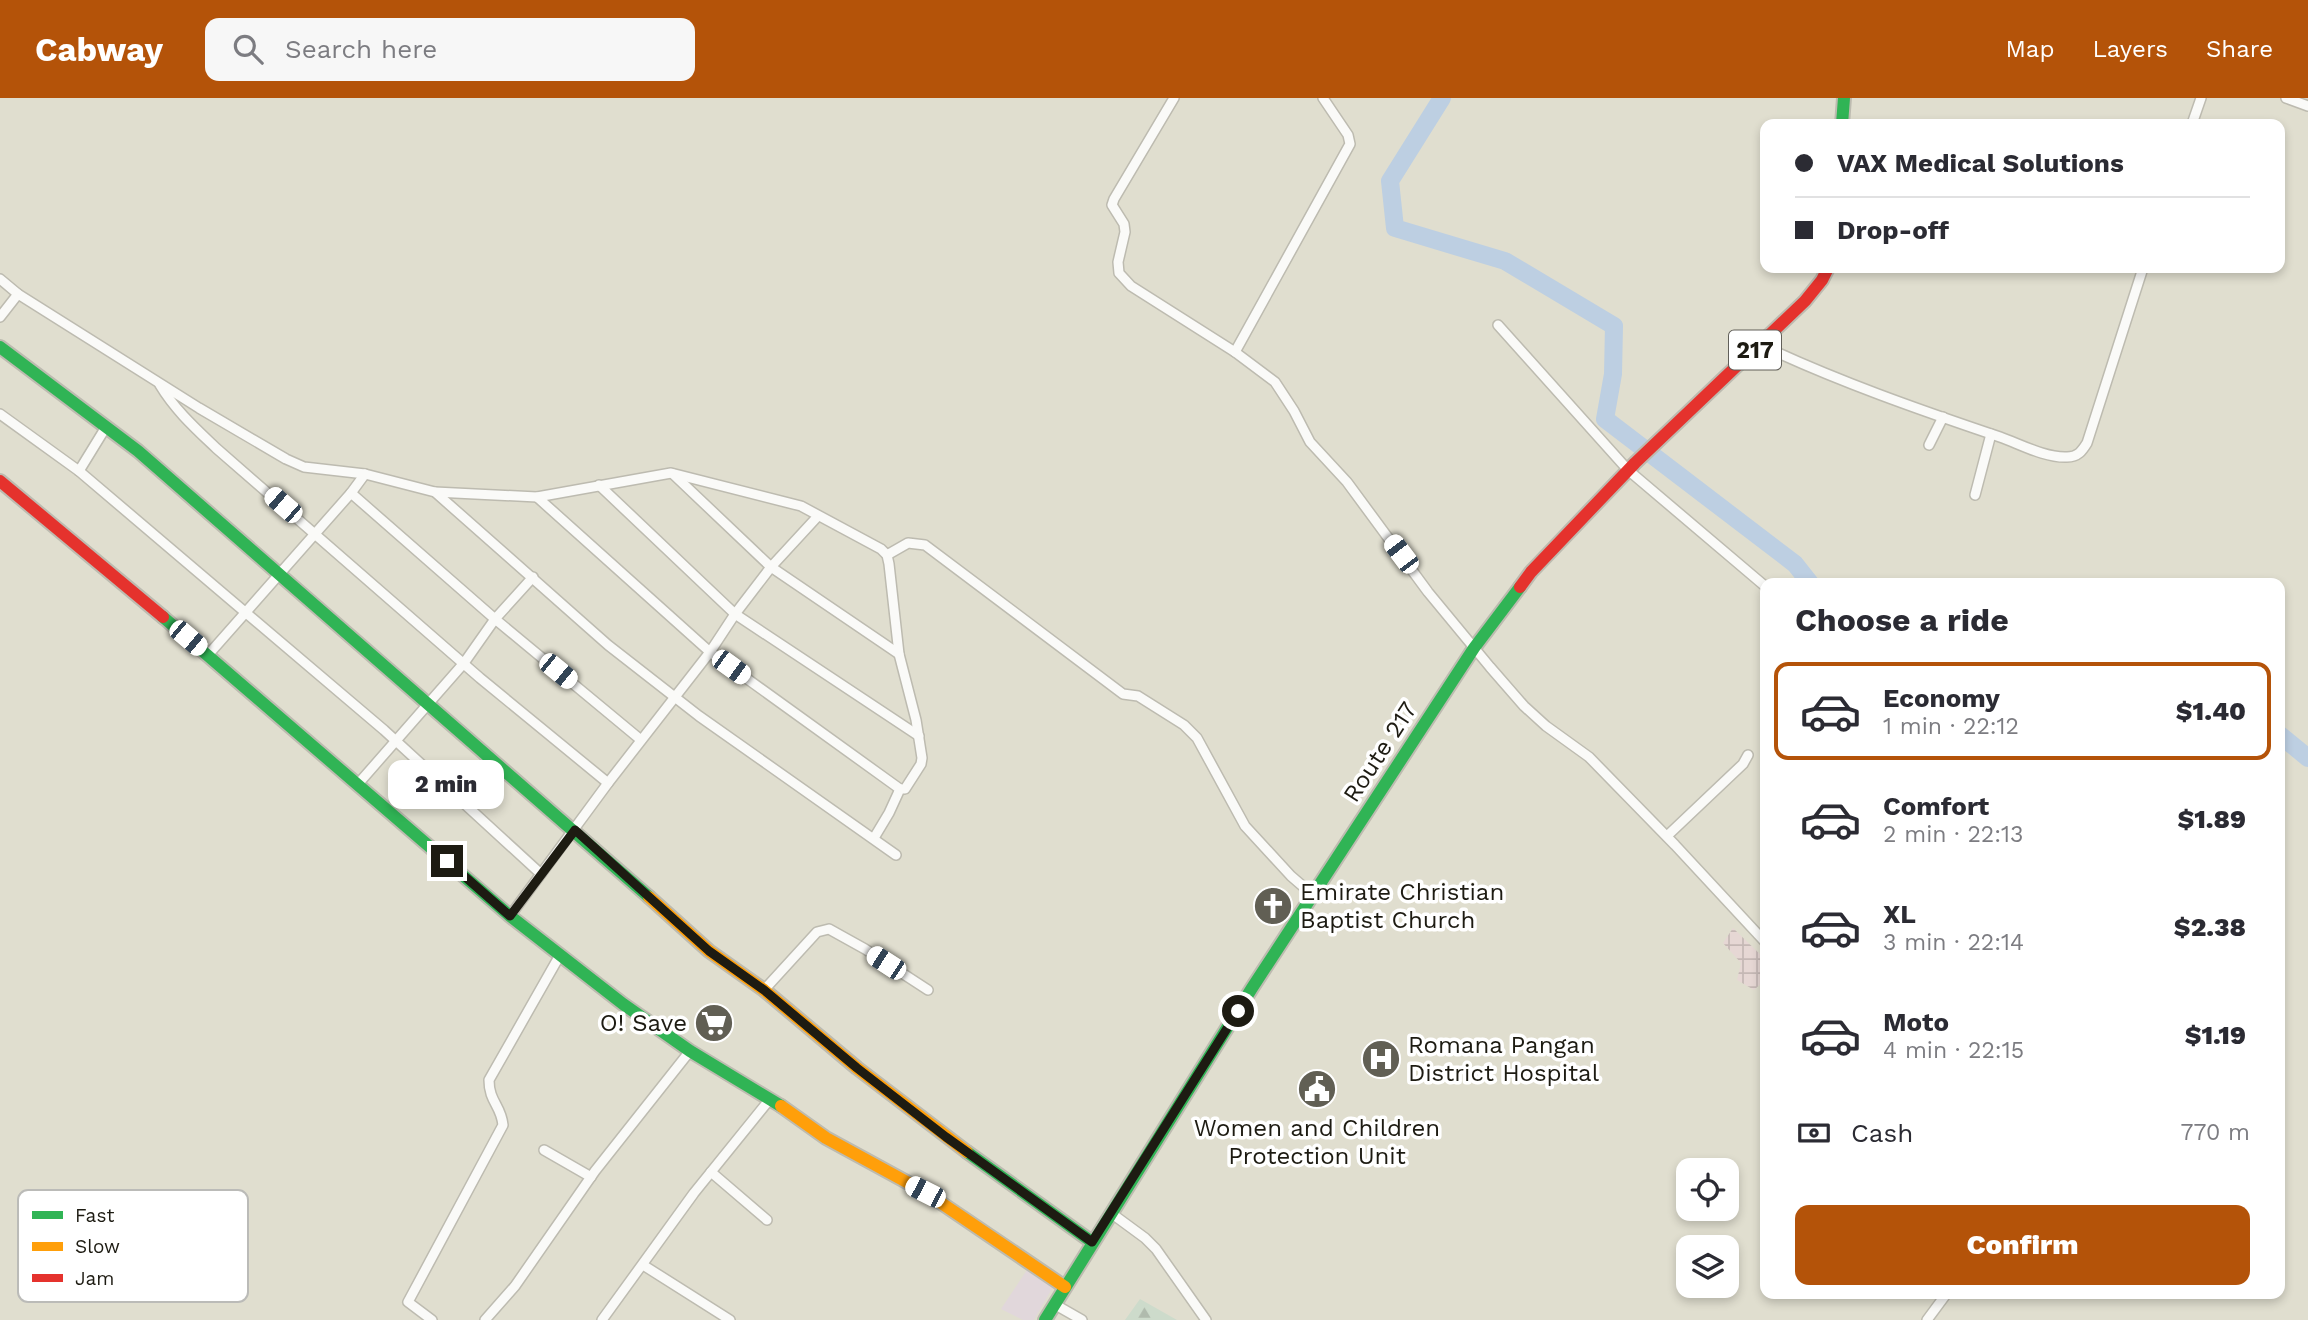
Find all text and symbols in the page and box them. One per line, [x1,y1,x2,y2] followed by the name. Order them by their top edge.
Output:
[205,18,695,81] search box
[35,30,163,69] text: Cabway
[229,30,267,68] icon: search
[285,34,437,64] text: Search here
[2006,35,2054,63] text: Map
[2092,35,2168,63] text: Layers
[2206,35,2273,63] text: Share
[1837,148,2124,178] text: VAX Medical Solutions
[1837,215,1949,245] text: Drop-off
[1729,330,1781,370] road number: 217
[261,483,306,527] car
[1380,531,1423,577] car
[1795,601,2009,639] text: Choose a ride
[166,616,211,660] car
[708,646,755,688] car
[536,650,581,692] car
[1799,680,1862,743] icon: car
[1883,683,2000,713] text: Economy
[2176,696,2246,726] text: $1.40
[1337,697,1423,807] street label: Route 217
[1883,713,2019,740] text: 1 min · 22:12
[389,760,505,808] callout: 2 min
[415,771,477,798] text: 2 min
[1799,788,1862,851] icon: car
[1883,791,1989,821] text: Comfort
[2177,804,2246,834] text: $1.89
[1883,821,2023,848] text: 2 min · 22:13
[431,845,463,877] route end
[1300,878,1504,934] place label: Emirate Christian Baptist Church
[1252,885,1294,927] church icon: Emirate Christian Baptist Church
[1799,896,1862,959] icon: car
[1883,899,1916,929] text: XL
[2174,912,2246,942] text: $2.38
[1883,929,2024,956] text: 3 min · 22:14
[863,943,910,983] car
[1222,995,1254,1027] route start
[693,1002,735,1044] supermarket icon: O! Save
[1799,1004,1862,1067] icon: car
[1883,1007,1949,1037] text: Moto
[600,1009,687,1037] place label: O! Save
[2185,1020,2246,1050] text: $1.19
[1408,1031,1600,1087] place label: Romana Pangan District Hospital
[1883,1037,2024,1064] text: 4 min · 22:15
[1360,1038,1402,1080] hospital icon: Romana Pangan District Hospital
[1296,1068,1338,1110] public building icon: Women and Children Protection Unit
[1194,1114,1440,1170] place label: Women and Children Protection Unit
[1795,1114,1833,1152] icon: cash
[1851,1118,1913,1148] text: Cash
[2181,1119,2250,1146] text: 770 m
[1676,1158,1739,1298] map controls
[1676,1158,1739,1221] button: locate
[902,1173,949,1211] car
[18,1190,248,1302] legend
[75,1204,114,1227] text: Fast
[1795,1205,2250,1285] button: Confirm
[75,1235,120,1258] text: Slow
[1676,1235,1739,1298] button: layers
[75,1267,114,1290] text: Jam

